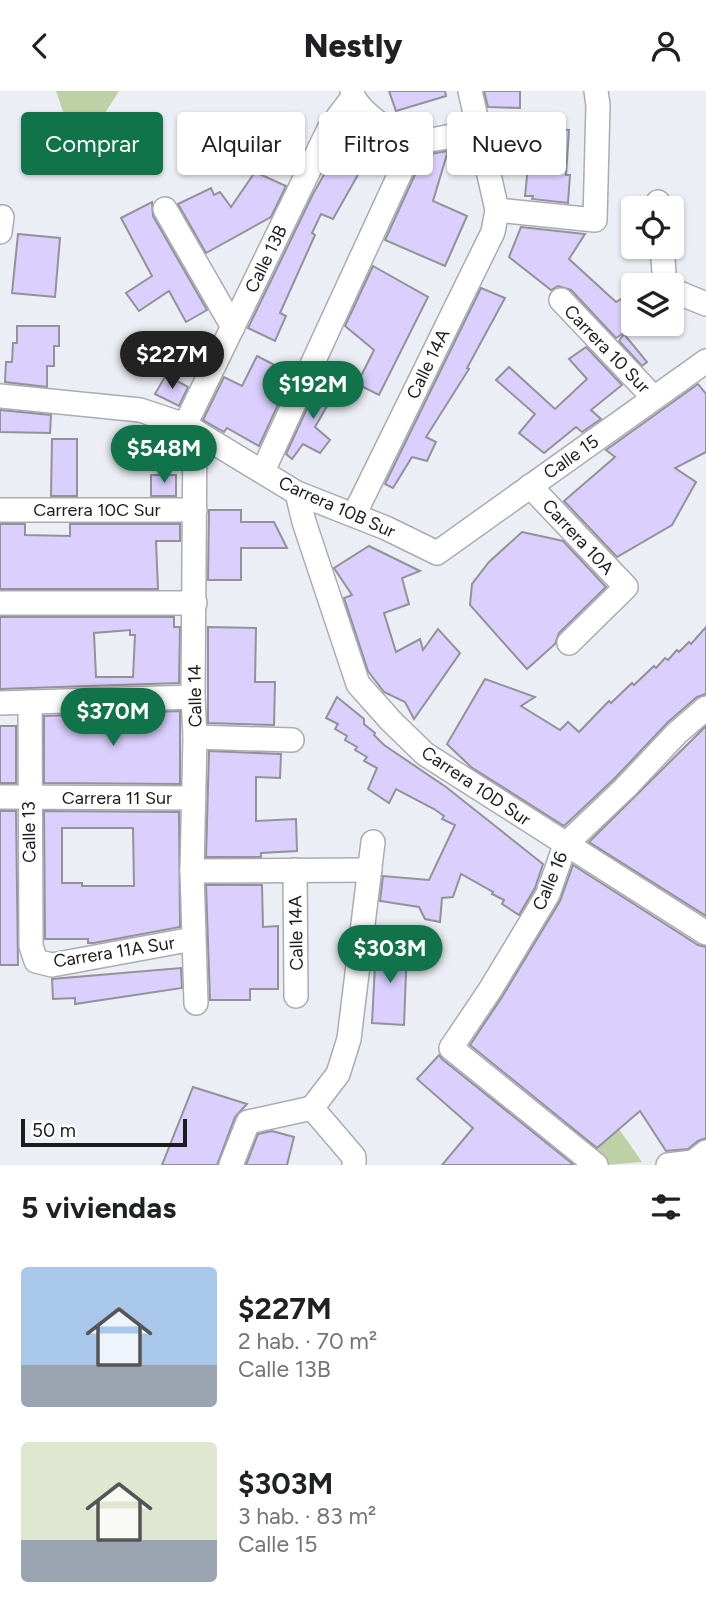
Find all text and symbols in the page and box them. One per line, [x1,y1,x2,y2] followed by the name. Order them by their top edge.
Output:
[21,27,59,65] icon: back
[304,27,402,65] text: Nestly
[647,27,685,65] icon: person
[21,112,163,175] chip: Comprar
[177,112,305,175] chip: Alquilar
[319,112,433,175] chip: Filtros
[447,112,566,175] chip: Nuevo
[621,196,684,336] map controls
[621,196,684,259] button: locate
[240,222,292,296] street label: Calle 13B
[621,273,684,336] button: layers
[559,300,655,398] street label: Carrera 10 Sur
[402,325,454,403] street label: Calle 14A
[123,331,221,391] pin: $227M
[136,340,208,368] text: $227M
[264,361,362,421] pin: $192M
[279,370,347,398] text: $192M
[115,425,213,485] pin: $548M
[539,430,603,484] street label: Calle 15
[127,434,201,462] text: $548M
[275,471,399,543] street label: Carrera 10B Sur
[538,495,618,579] street label: Carrera 10A
[33,499,161,521] street label: Carrera 10C Sur
[183,664,207,728] street label: Calle 14
[64,689,162,748] pin: $370M
[77,697,149,725] text: $370M
[417,741,535,831] street label: Carrera 10D Sur
[62,787,172,809] street label: Carrera 11 Sur
[17,801,41,863] street label: Calle 13
[528,848,572,914] street label: Calle 16
[284,895,308,971] street label: Calle 14A
[341,925,439,985] pin: $303M
[52,932,176,972] street label: Carrera 11A Sur
[354,934,426,962] text: $303M
[21,1116,187,1148] scale bar
[32,1119,76,1142] text: 50 m
[647,1188,685,1226] icon: filters
[21,1189,176,1226] text: 5 viviendas
[238,1290,332,1327] text: $227M
[77,1295,161,1379] icon: home
[238,1327,377,1355] text: 2 hab. · 70 m²
[238,1355,331,1383] text: Calle 13B
[238,1465,333,1502] text: $303M
[77,1470,161,1554] icon: home
[238,1502,376,1530] text: 3 hab. · 83 m²
[238,1530,317,1558] text: Calle 15

